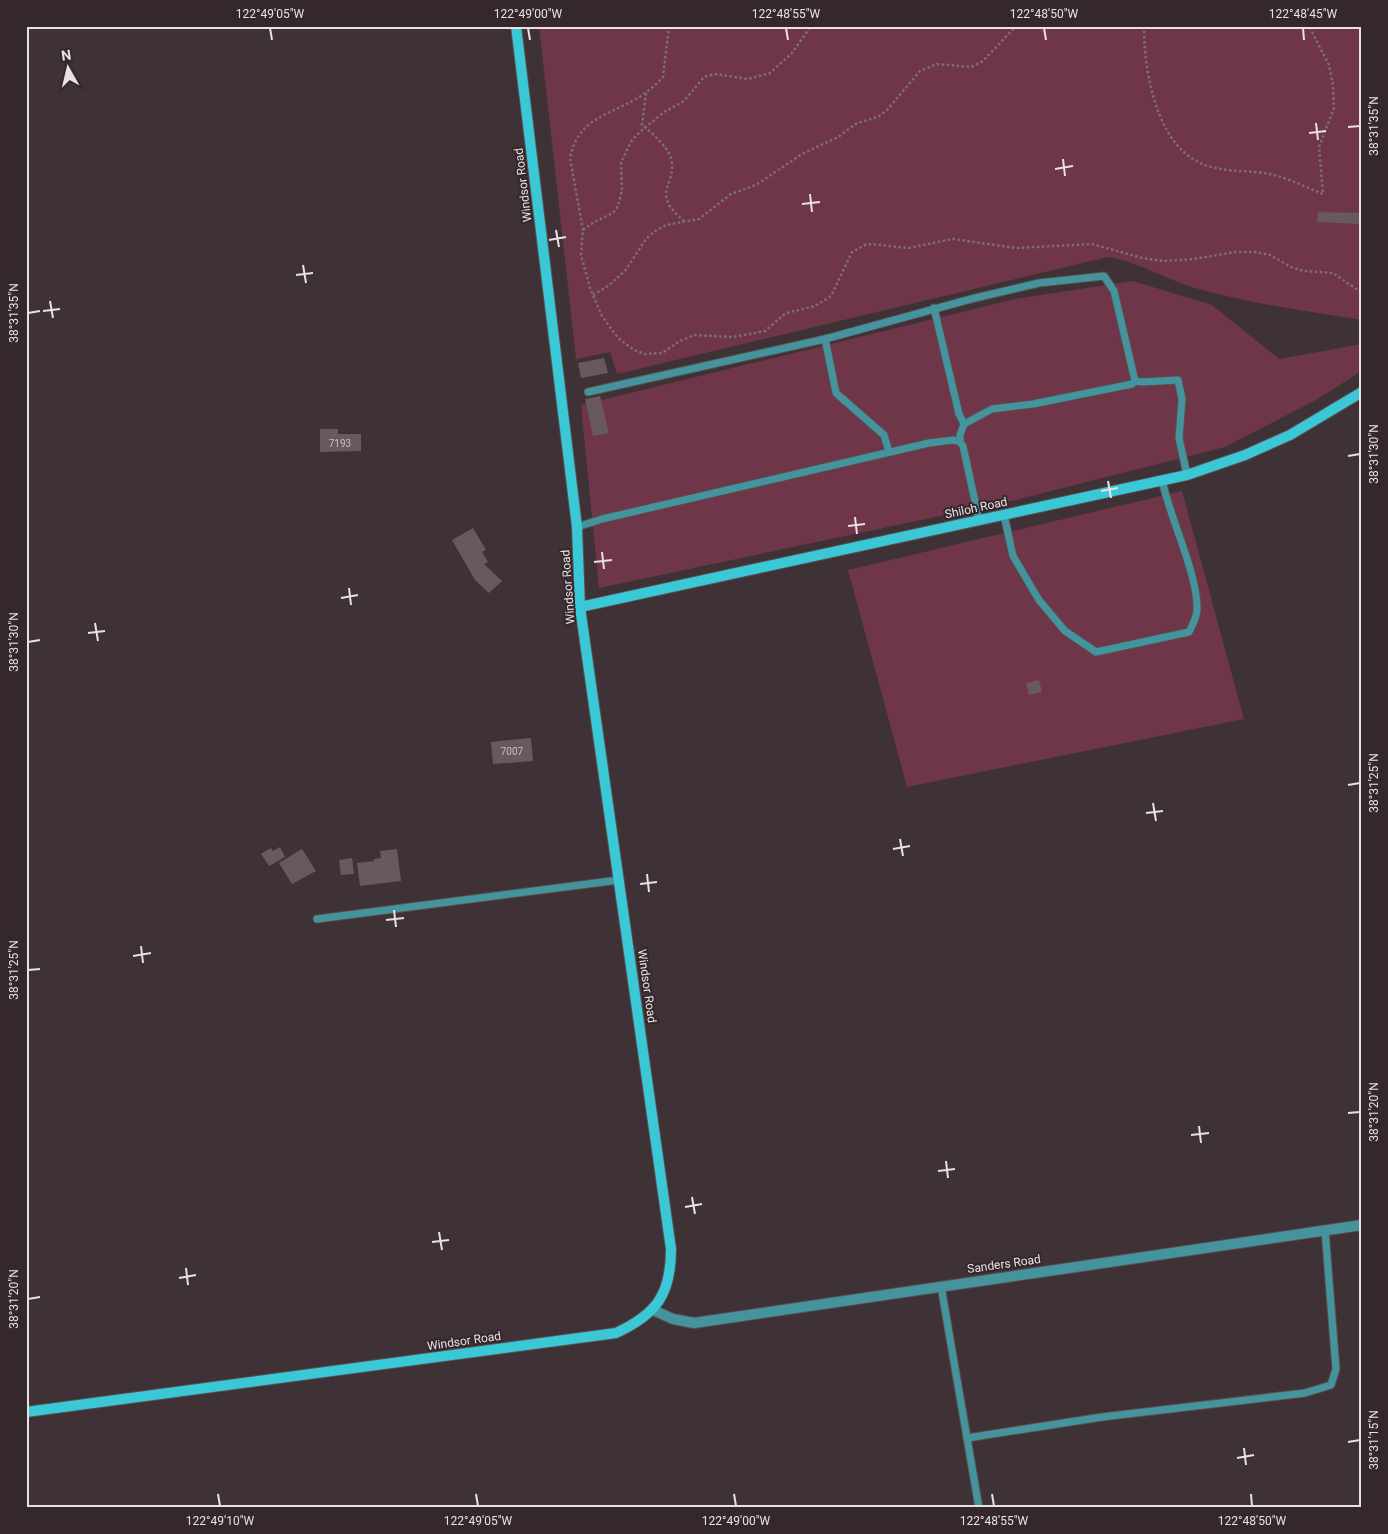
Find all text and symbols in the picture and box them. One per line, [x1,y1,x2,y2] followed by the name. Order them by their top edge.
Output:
[236,7,304,21] text: 122°49'05"W
[494,7,562,21] text: 122°49'00"W
[752,7,820,21] text: 122°48'55"W
[1010,7,1078,21] text: 122°48'50"W
[1269,7,1337,21] text: 122°48'45"W
[42,42,92,92] north arrow
[60,47,72,64] text: N
[1367,96,1381,156] text: 38°31'35"N
[512,147,534,223] street label: Windsor Road
[7,283,21,343] text: 38°31'35"N
[1367,424,1381,484] text: 38°31'30"N
[329,438,351,449] house number: 7193
[943,495,1009,521] street label: Shiloh Road
[558,549,578,625] street label: Windsor Road
[7,612,21,672] text: 38°31'30"N
[501,746,524,757] house number: 7007
[1367,753,1381,813] text: 38°31'25"N
[7,940,21,1000] text: 38°31'25"N
[635,948,659,1024] street label: Windsor Road
[1367,1082,1381,1142] text: 38°31'20"N
[966,1252,1042,1276] street label: Sanders Road
[7,1269,21,1329] text: 38°31'20"N
[426,1329,502,1353] street label: Windsor Road
[1367,1410,1381,1470] text: 38°31'15"N
[186,1514,254,1528] text: 122°49'10"W
[444,1514,512,1528] text: 122°49'05"W
[702,1514,770,1528] text: 122°49'00"W
[960,1514,1028,1528] text: 122°48'55"W
[1218,1514,1286,1528] text: 122°48'50"W

